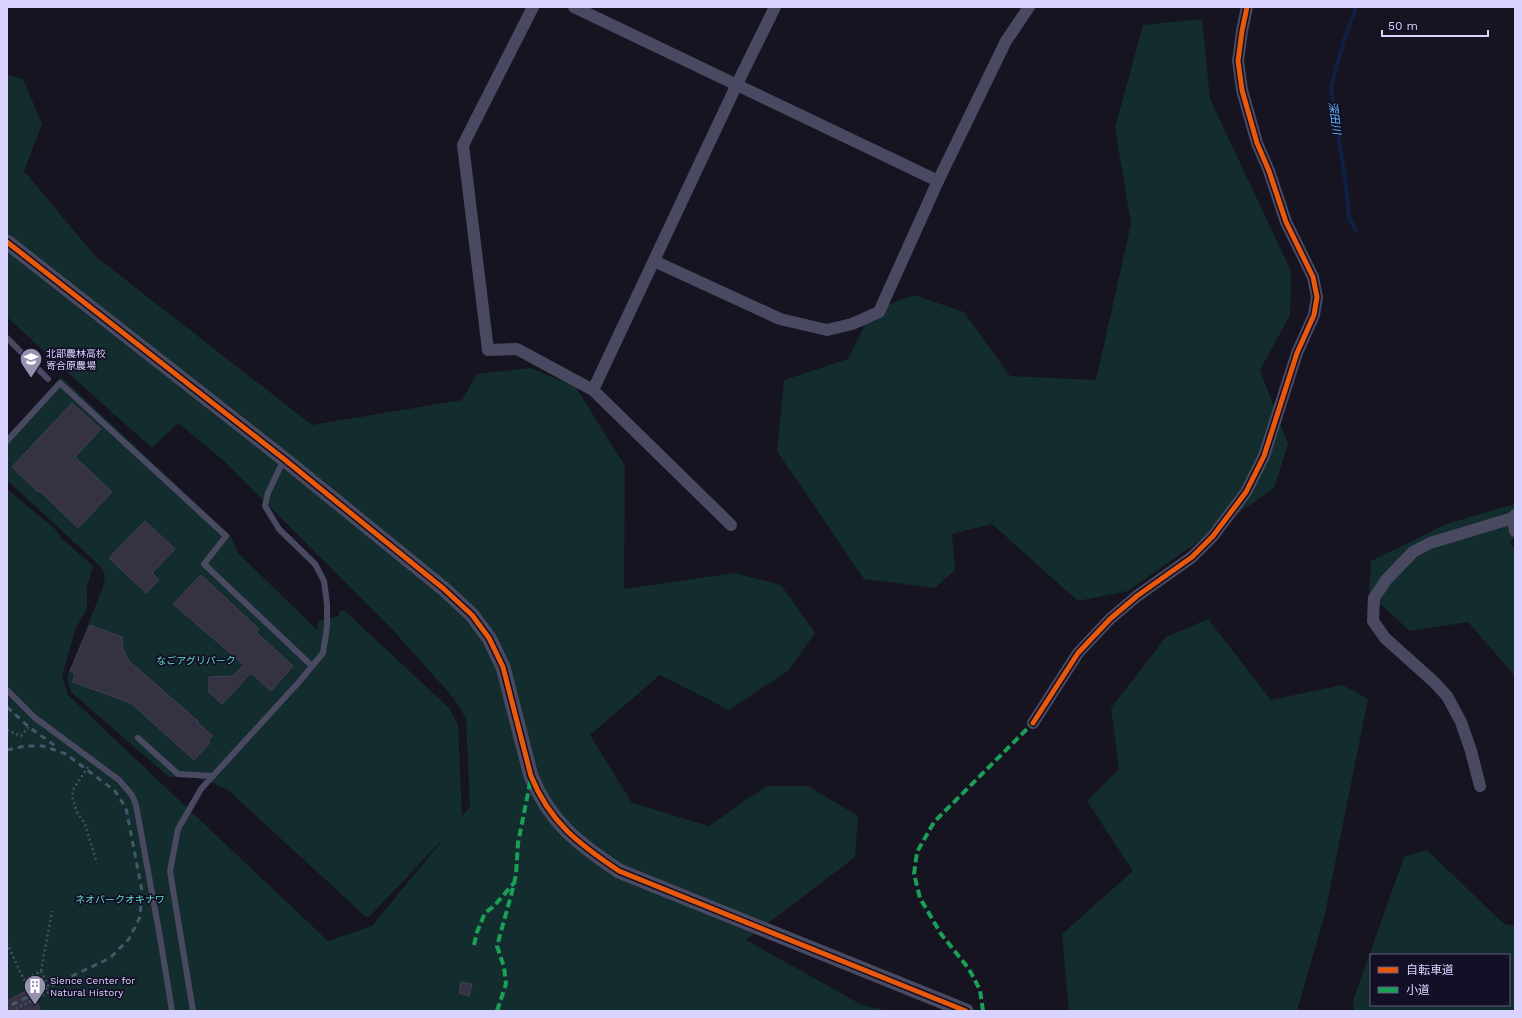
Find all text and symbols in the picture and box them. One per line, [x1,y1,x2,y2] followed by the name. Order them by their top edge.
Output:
[1382,12,1488,38] scale bar
[1388,19,1418,33] text: 50 m
[1326,101,1343,136] water label: 深田川
[18,346,44,379] school or university icon: 北部農林高校 寄合原農場
[46,348,106,371] place label: 北部農林高校 寄合原農場
[156,655,236,666] park label: なごアグリパーク
[75,894,165,905] park label: ネオパークオキナワ
[1370,954,1510,1006] legend
[1406,963,1454,977] text: 自転車道
[22,973,48,1006] building icon: Sience Center for Natural History
[50,975,135,998] place label: Sience Center for Natural History
[1406,983,1430,997] text: 小道

